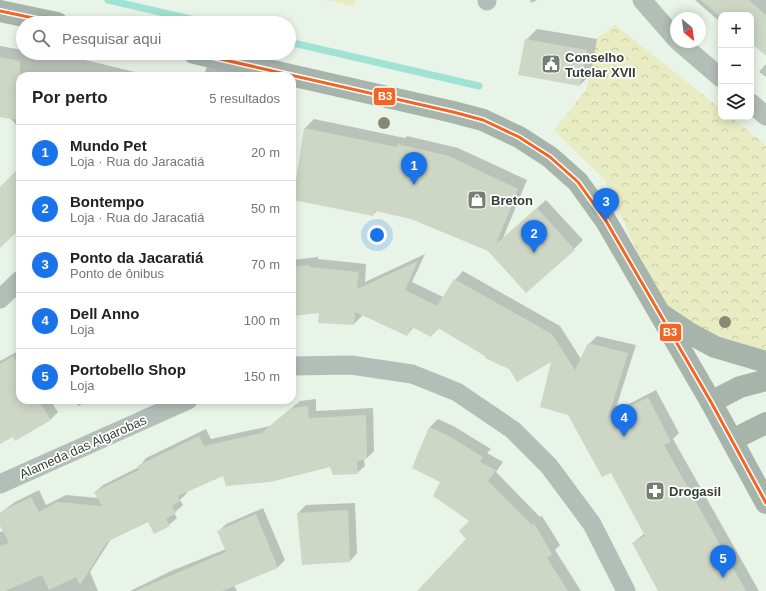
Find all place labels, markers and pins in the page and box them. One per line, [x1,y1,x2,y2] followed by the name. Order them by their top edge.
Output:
[565,50,636,80] place label: Conselho Tutelar XVII
[540,53,562,75] public building icon: Conselho Tutelar XVII
[401,152,427,185] pin: 1
[593,188,619,221] pin: 3
[466,189,488,211] shop icon: Breton
[491,193,533,208] place label: Breton
[521,220,547,253] pin: 2
[611,404,637,437] pin: 4
[644,480,666,502] pharmacy icon: Drogasil
[669,484,721,499] place label: Drogasil
[710,545,736,578] pin: 5

